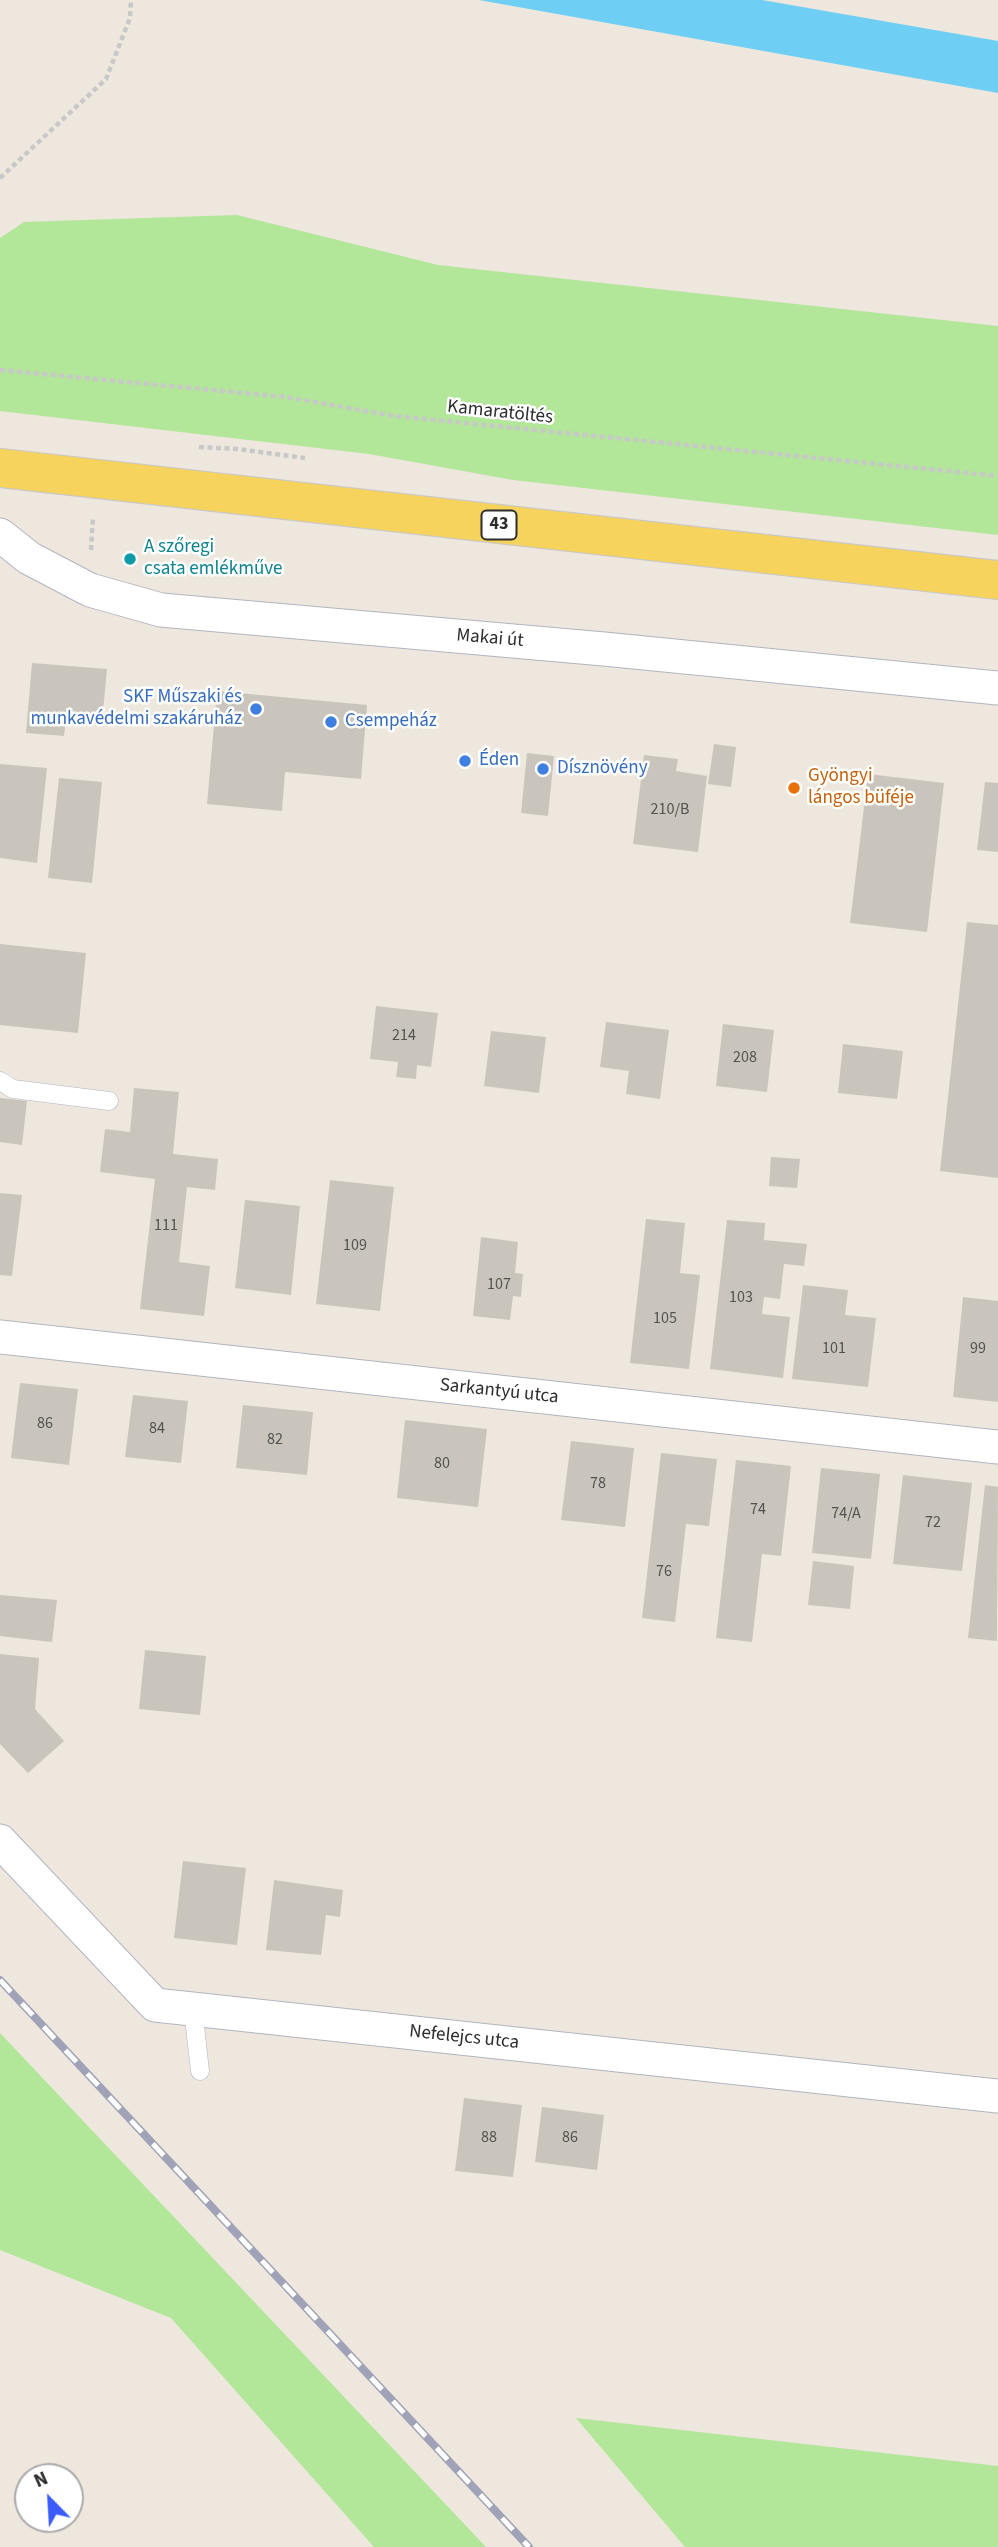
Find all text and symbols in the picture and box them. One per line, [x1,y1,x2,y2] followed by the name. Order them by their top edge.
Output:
[446,396,554,430] street label: Kamaratöltés
[482,510,516,540] road number: 43
[144,537,282,581] place label: A szőregi csata emlékműve
[122,551,138,567] marker: A szőregi csata emlékműve
[455,625,525,653] street label: Makai út
[31,687,242,731] place label: SKF Műszaki és munkavédelmi szakáruház
[248,701,264,717] marker: SKF Műszaki és munkavédelmi szakáruház
[345,711,437,733] place label: Csempeház
[323,714,339,730] marker: Csempeház
[479,750,519,772] place label: Éden
[457,753,473,769] marker: Éden
[557,758,648,780] place label: Dísznövény
[535,761,551,777] marker: Dísznövény
[808,766,914,810] place label: Gyöngyi lángos büféje
[786,780,802,796] marker: Gyöngyi lángos büféje
[651,800,689,820] house number: 210/B
[392,1026,416,1046] house number: 214
[733,1048,757,1068] house number: 208
[154,1216,178,1236] house number: 111
[343,1236,367,1256] house number: 109
[487,1275,511,1295] house number: 107
[729,1288,753,1308] house number: 103
[653,1309,677,1329] house number: 105
[822,1339,846,1359] house number: 101
[970,1339,986,1359] house number: 99
[438,1374,560,1410] street label: Sarkantyú utca
[37,1414,53,1434] house number: 86
[149,1419,165,1439] house number: 84
[267,1430,283,1450] house number: 82
[434,1454,450,1474] house number: 80
[590,1474,606,1494] house number: 78
[750,1500,766,1520] house number: 74
[831,1504,861,1524] house number: 74/A
[925,1513,941,1533] house number: 72
[656,1562,672,1582] house number: 76
[408,2021,520,2055] street label: Nefelejcs utca
[481,2128,497,2148] house number: 88
[562,2128,578,2148] house number: 86
[14,2463,84,2533] north arrow
[30,2465,52,2495] text: N

